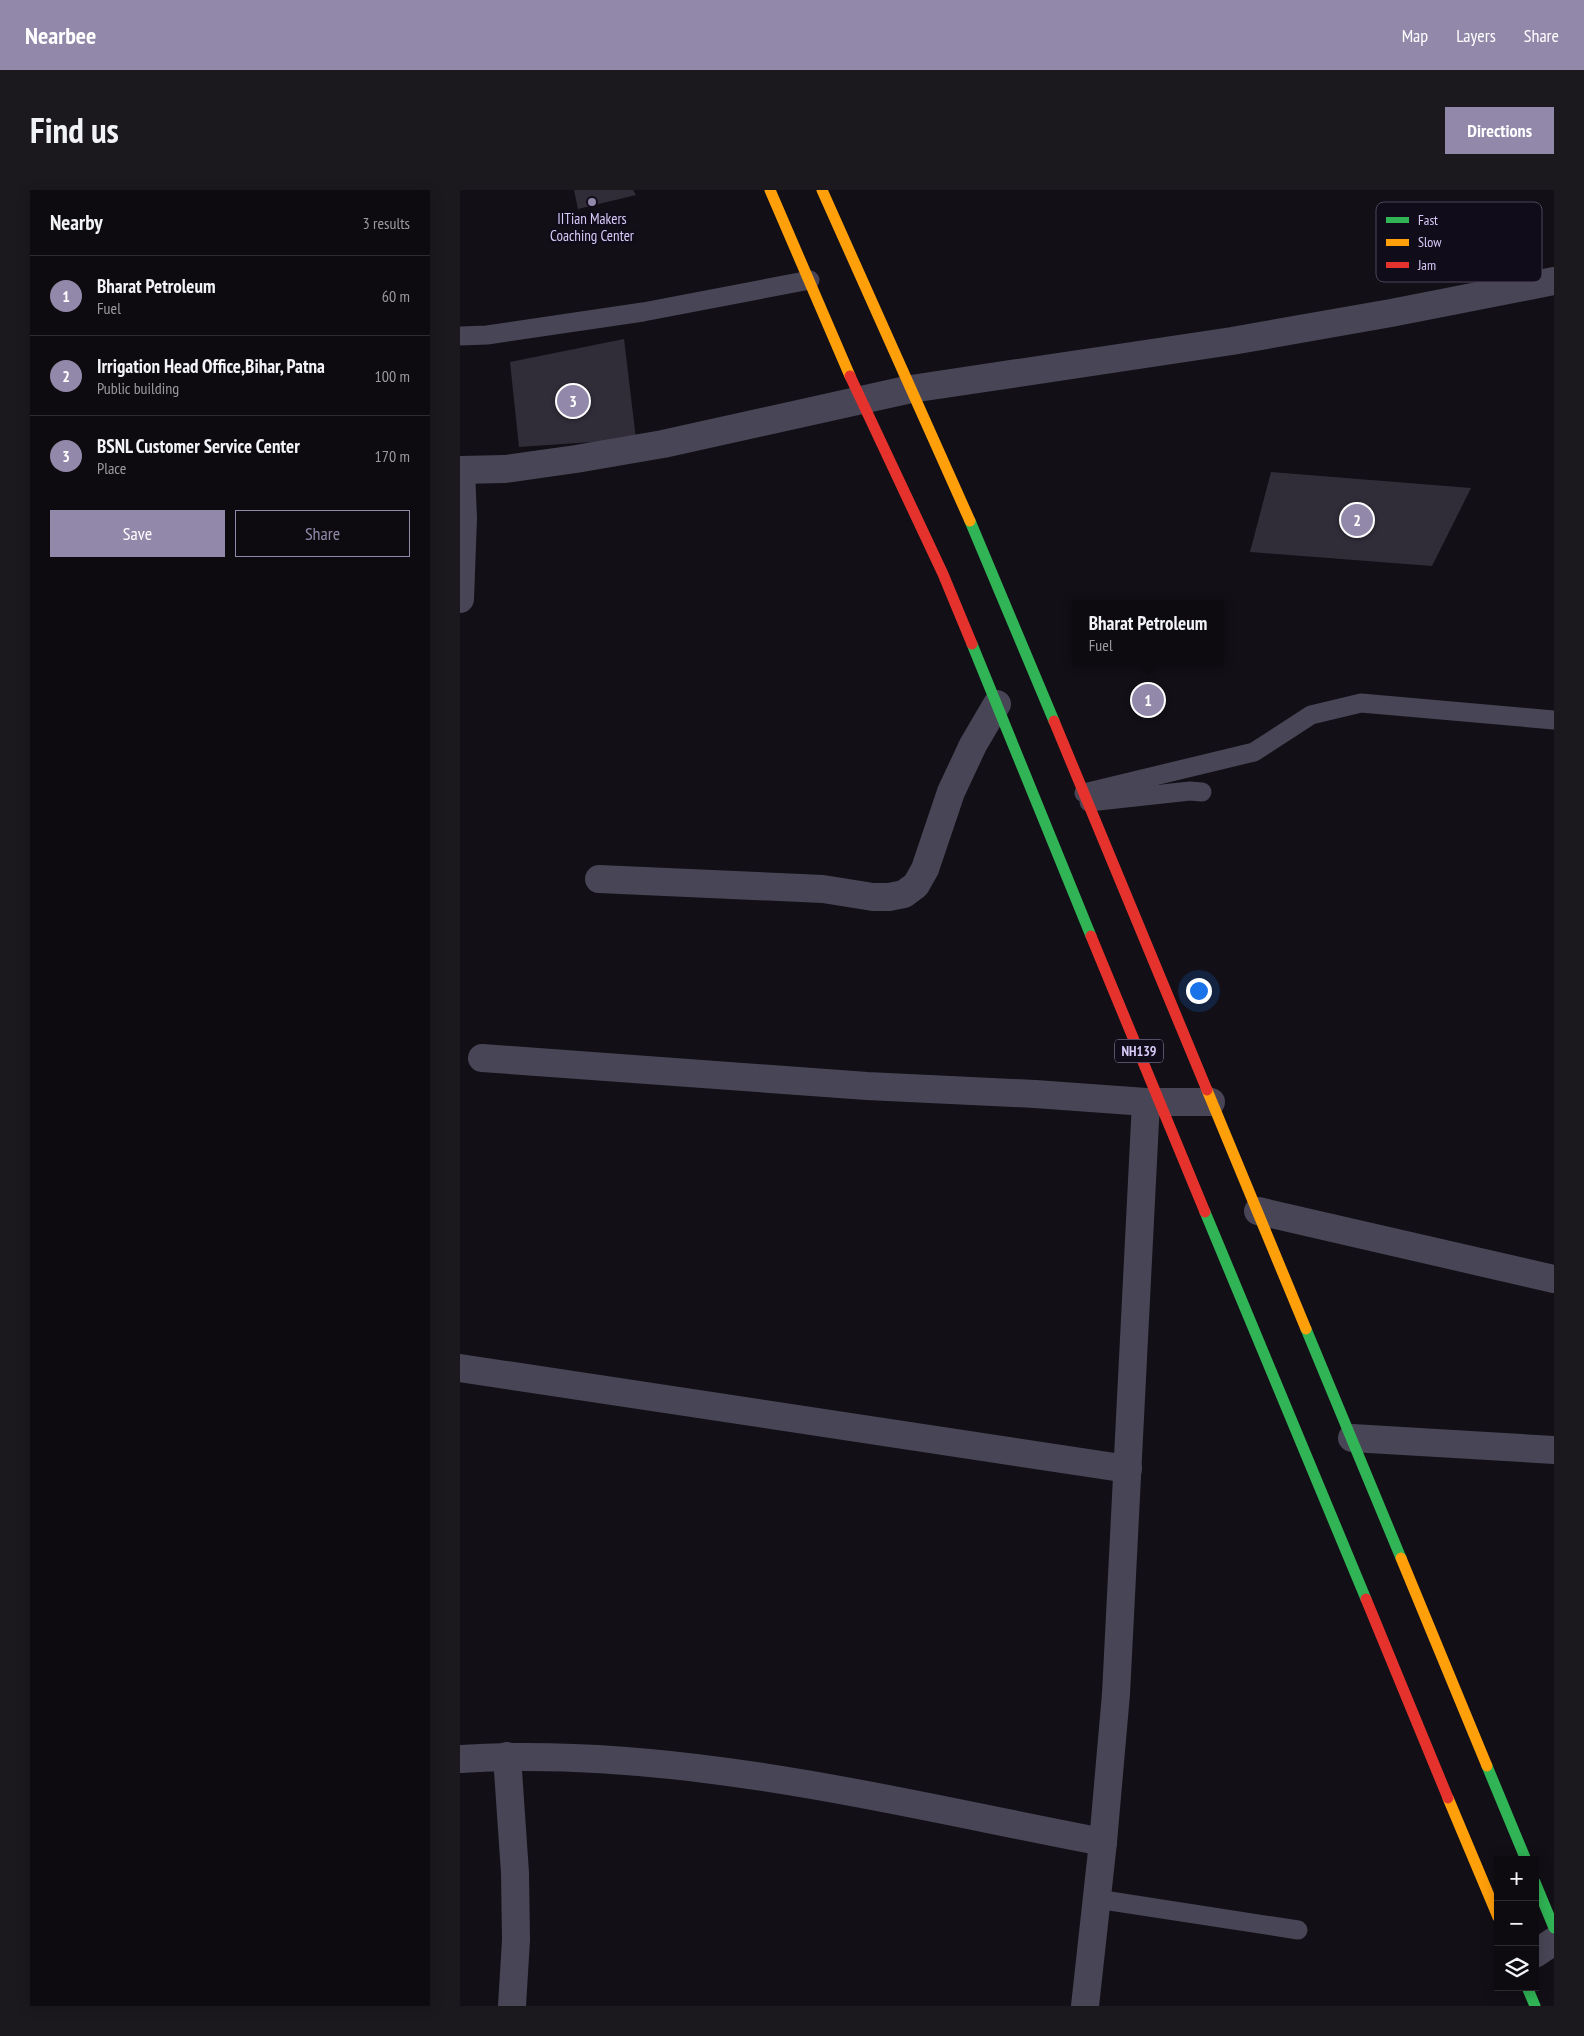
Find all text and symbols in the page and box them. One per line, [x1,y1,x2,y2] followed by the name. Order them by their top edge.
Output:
[25,20,96,51] text: Nearbee
[1402,24,1428,47] text: Map
[1456,24,1496,47] text: Layers
[1524,24,1559,47] text: Share
[30,107,119,153] text: Find us
[1445,107,1554,154] button: Directions
[586,196,598,208] marker: IITian Makers Coaching Center
[1376,202,1542,282] legend
[50,209,103,236] text: Nearby
[550,209,635,245] place label: IITian Makers Coaching Center
[1418,211,1438,229] text: Fast
[363,213,410,233] text: 3 results
[1418,233,1442,251] text: Slow
[1417,256,1436,274] text: Jam
[97,274,216,298] text: Bharat Petroleum
[62,286,70,306] text: 1
[382,286,410,306] text: 60 m
[97,298,121,318] text: Fuel
[97,354,325,378] text: Irrigation Head Office,Bihar, Patna
[62,366,70,386] text: 2
[375,366,410,386] text: 100 m
[97,378,179,398] text: Public building
[557,382,589,420] pin: 3
[97,434,300,458] text: BSNL Customer Service Center
[62,446,70,466] text: 3
[375,446,410,466] text: 170 m
[97,458,126,478] text: Place
[1341,501,1373,539] pin: 2
[50,510,225,557] button: Save
[235,510,410,557] button: Share
[1072,600,1224,665] popup
[1089,611,1207,635] text: Bharat Petroleum
[1089,635,1113,655] text: Fuel
[1132,681,1164,719] pin: 1
[1186,978,1212,1004] your location
[1115,1039,1163,1062] road number: NH139
[1494,1856,1539,1991] map controls
[1494,1856,1539,1901] button: +
[1494,1901,1539,1946] button: −
[1494,1946,1539,1991] button: layers

